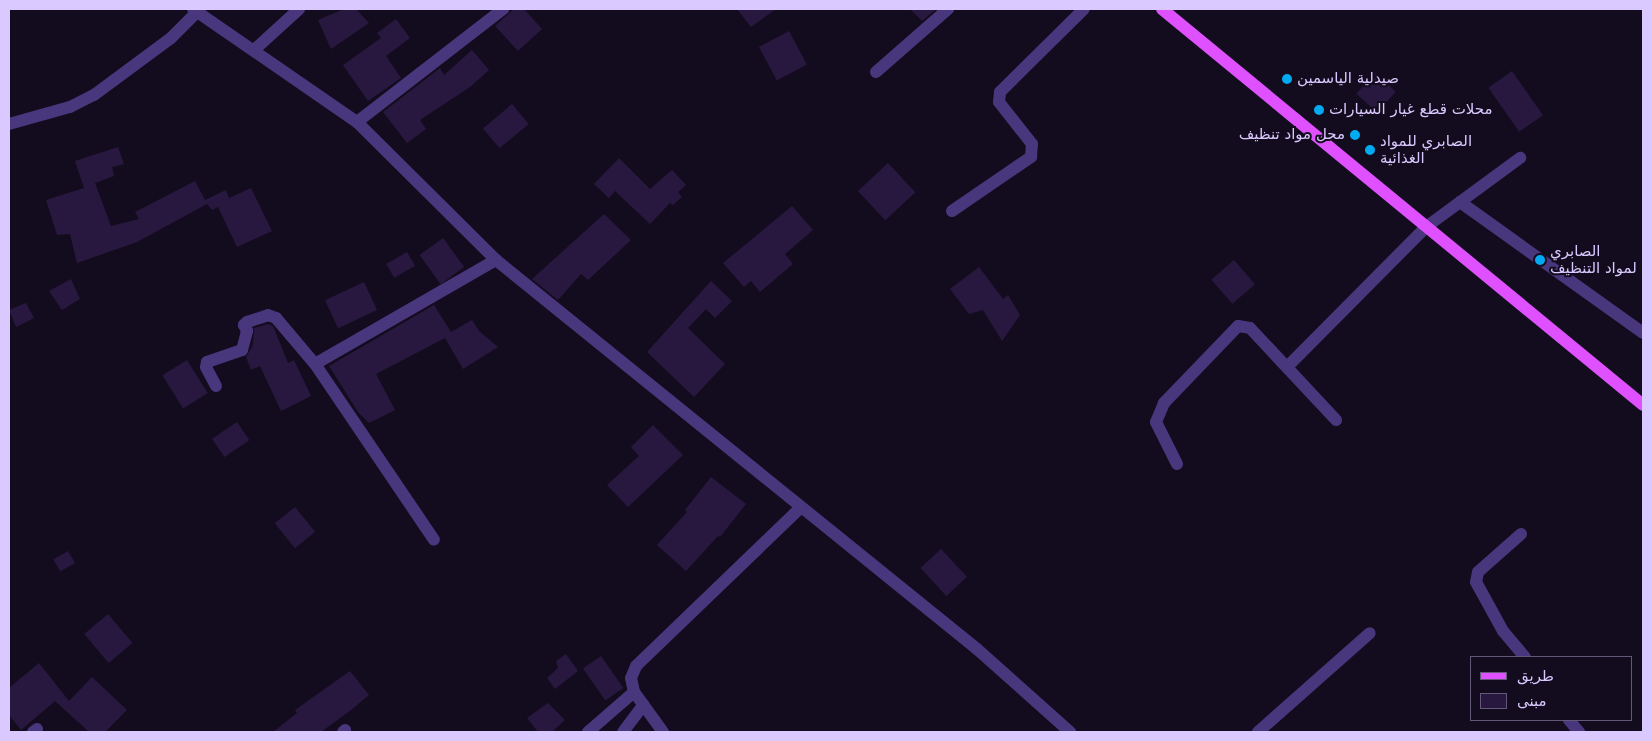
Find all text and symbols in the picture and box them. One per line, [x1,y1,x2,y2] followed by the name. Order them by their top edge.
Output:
[1297,70,1399,88] place label: صيدلية الياسمين
[1281,73,1293,85] marker: صيدلية الياسمين
[1329,101,1492,119] place label: محلات قطع غيار السيارات
[1313,104,1325,116] marker: محلات قطع غيار السيارات
[1239,126,1345,144] place label: محل مواد تنظيف
[1349,129,1361,141] marker: محل مواد تنظيف
[1380,132,1472,167] place label: الصابري للمواد الغذائية
[1364,144,1376,156] marker: الصابري للمواد الغذائية
[1550,242,1637,277] place label: الصابري لمواد التنظيف
[1534,254,1546,266] marker: الصابري لمواد التنظيف
[1470,656,1632,721] legend
[1517,667,1554,685] text: طريق
[1517,692,1547,710] text: مبنى

